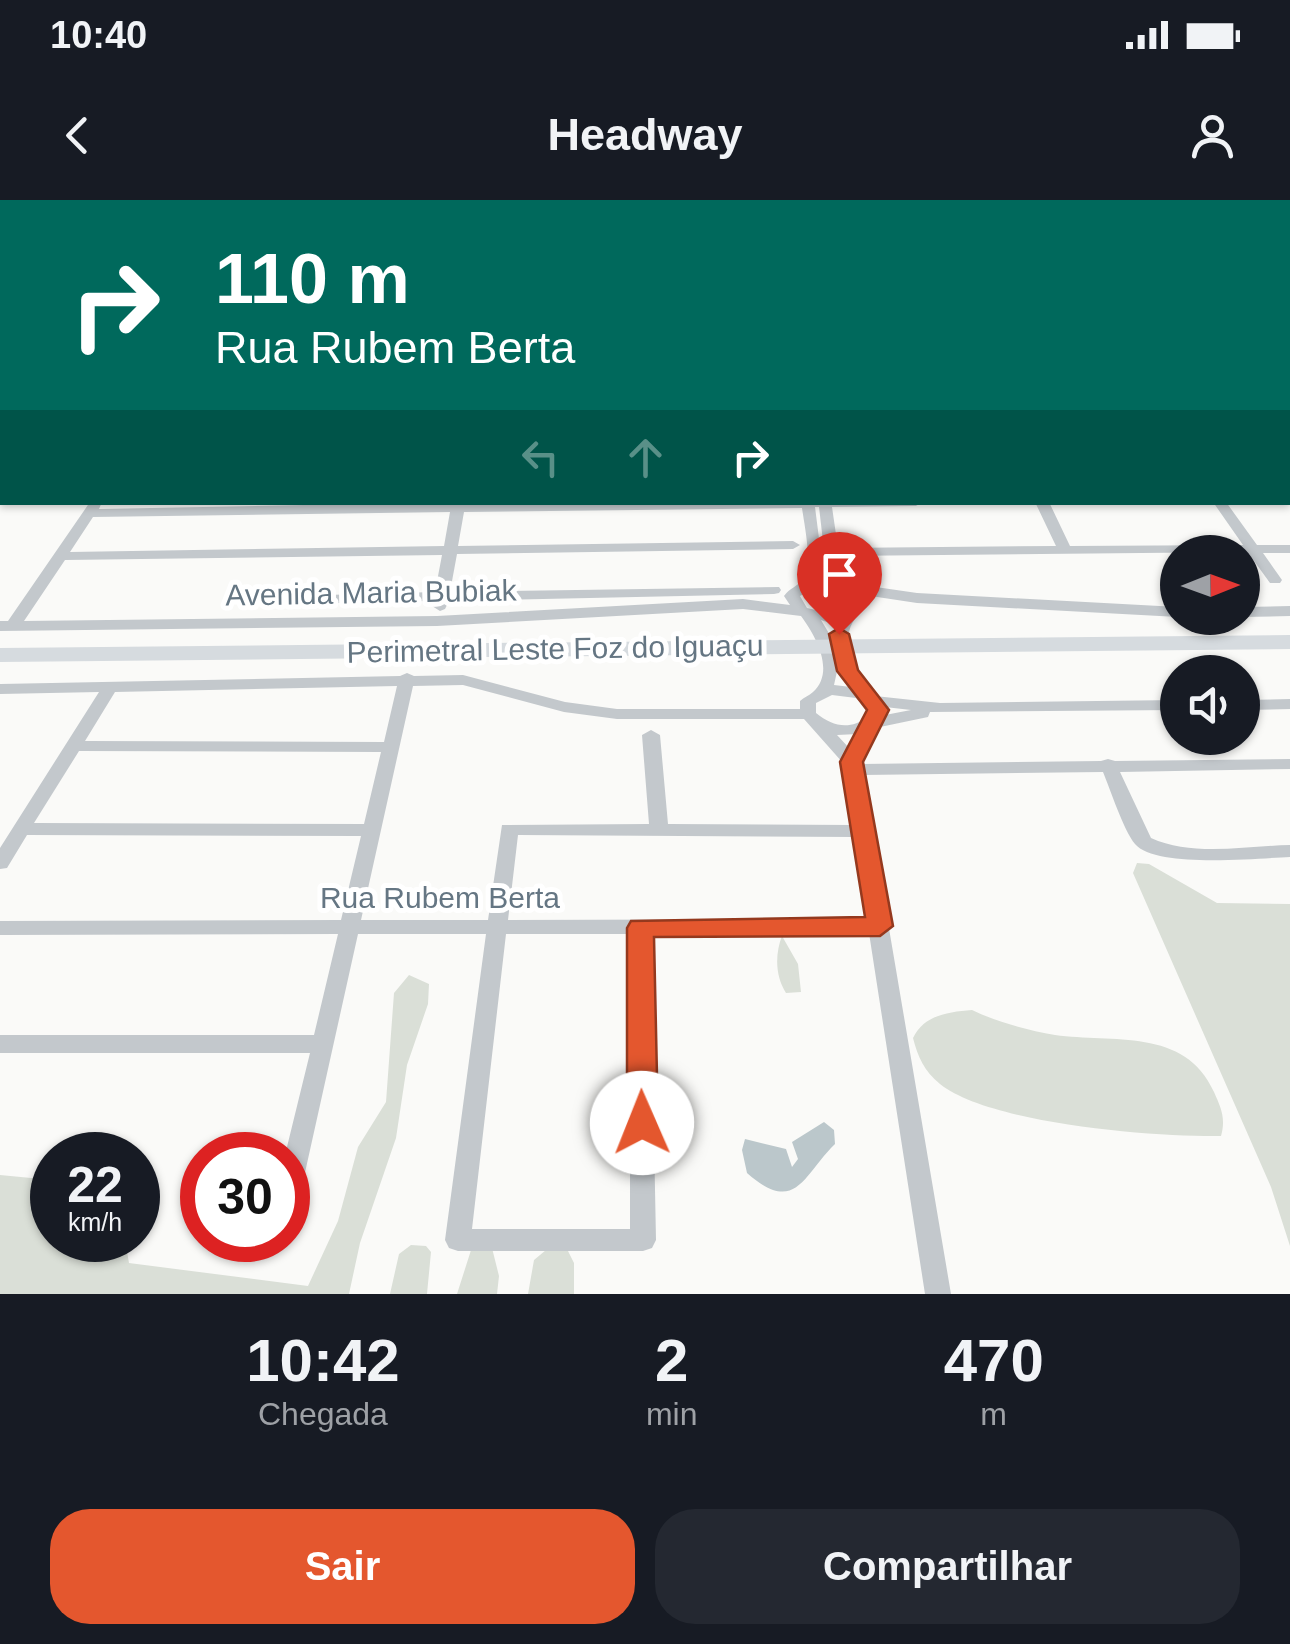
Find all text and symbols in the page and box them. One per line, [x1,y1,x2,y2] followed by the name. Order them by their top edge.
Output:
[50,14,147,56] text: 10:40
[50,108,105,163] icon: back
[1185,108,1240,163] icon: person
[547,109,743,160] text: Headway
[50,240,180,370] icon: right
[215,240,410,318] text: 110 m
[215,322,575,373] text: Rua Rubem Berta
[513,430,568,485] icon: left
[618,430,673,485] icon: ahead
[723,430,778,485] icon: right
[797,532,882,635] pin
[1160,535,1260,635] north arrow
[1160,535,1260,755] map controls
[812,547,867,602] icon: arrive
[225,573,518,612] street label: Avenida Maria Bubiak
[346,628,764,669] street label: Perimetral Leste Foz do Iguaçu
[1160,655,1260,755] button: sound
[320,881,560,914] street label: Rua Rubem Berta
[590,1071,694,1175] position arrow
[180,1132,310,1262] speed limit sign: 30
[67,1157,123,1213] text: 22
[68,1208,122,1236] text: km/h
[246,1327,400,1394] text: 10:42
[655,1327,688,1394] text: 2
[944,1327,1044,1394] text: 470
[258,1396,388,1432] text: Chegada
[646,1396,697,1432] text: min
[980,1396,1007,1432] text: m
[50,1509,635,1624] button: Sair
[655,1509,1240,1624] button: Compartilhar

